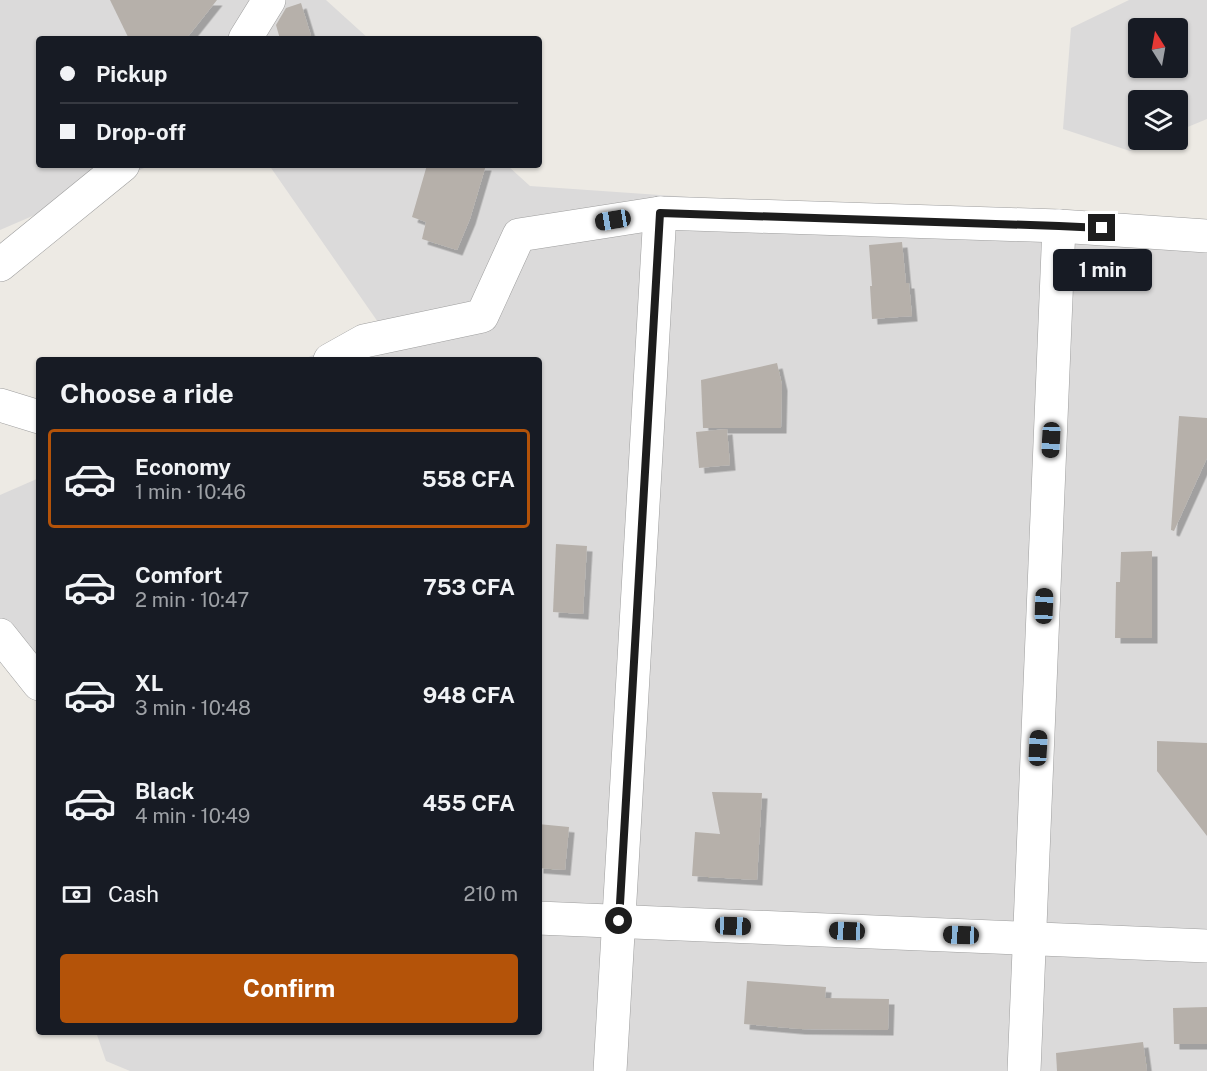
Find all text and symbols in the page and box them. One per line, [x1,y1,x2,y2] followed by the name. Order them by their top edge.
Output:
[1128,18,1188,78] north arrow
[1128,18,1188,150] map controls
[96,61,167,87] text: Pickup
[1128,90,1188,150] button: layers
[96,119,186,145] text: Drop-off
[594,208,632,232] car
[1088,214,1115,241] route end
[1052,249,1152,291] callout: 1 min
[1078,258,1127,282] text: 1 min
[60,377,234,409] text: Choose a ride
[1041,422,1061,458] car
[63,452,117,506] icon: car
[135,454,231,480] text: Economy
[422,466,515,492] text: 558 CFA
[135,480,246,504] text: 1 min · 10:46
[63,560,117,614] icon: car
[135,562,222,588] text: Comfort
[423,574,515,600] text: 753 CFA
[135,588,249,612] text: 2 min · 10:47
[1034,588,1054,624] car
[63,668,117,722] icon: car
[135,670,163,696] text: XL
[423,682,515,708] text: 948 CFA
[135,696,251,720] text: 3 min · 10:48
[1028,730,1048,766] car
[63,776,117,830] icon: car
[135,778,194,804] text: Black
[422,790,515,816] text: 455 CFA
[135,804,250,828] text: 4 min · 10:49
[60,878,93,911] icon: cash
[108,881,159,907] text: Cash
[464,882,518,906] text: 210 m
[605,907,632,934] route start
[715,916,751,936] car
[829,921,865,941] car
[943,925,979,945] car
[60,954,518,1023] button: Confirm

